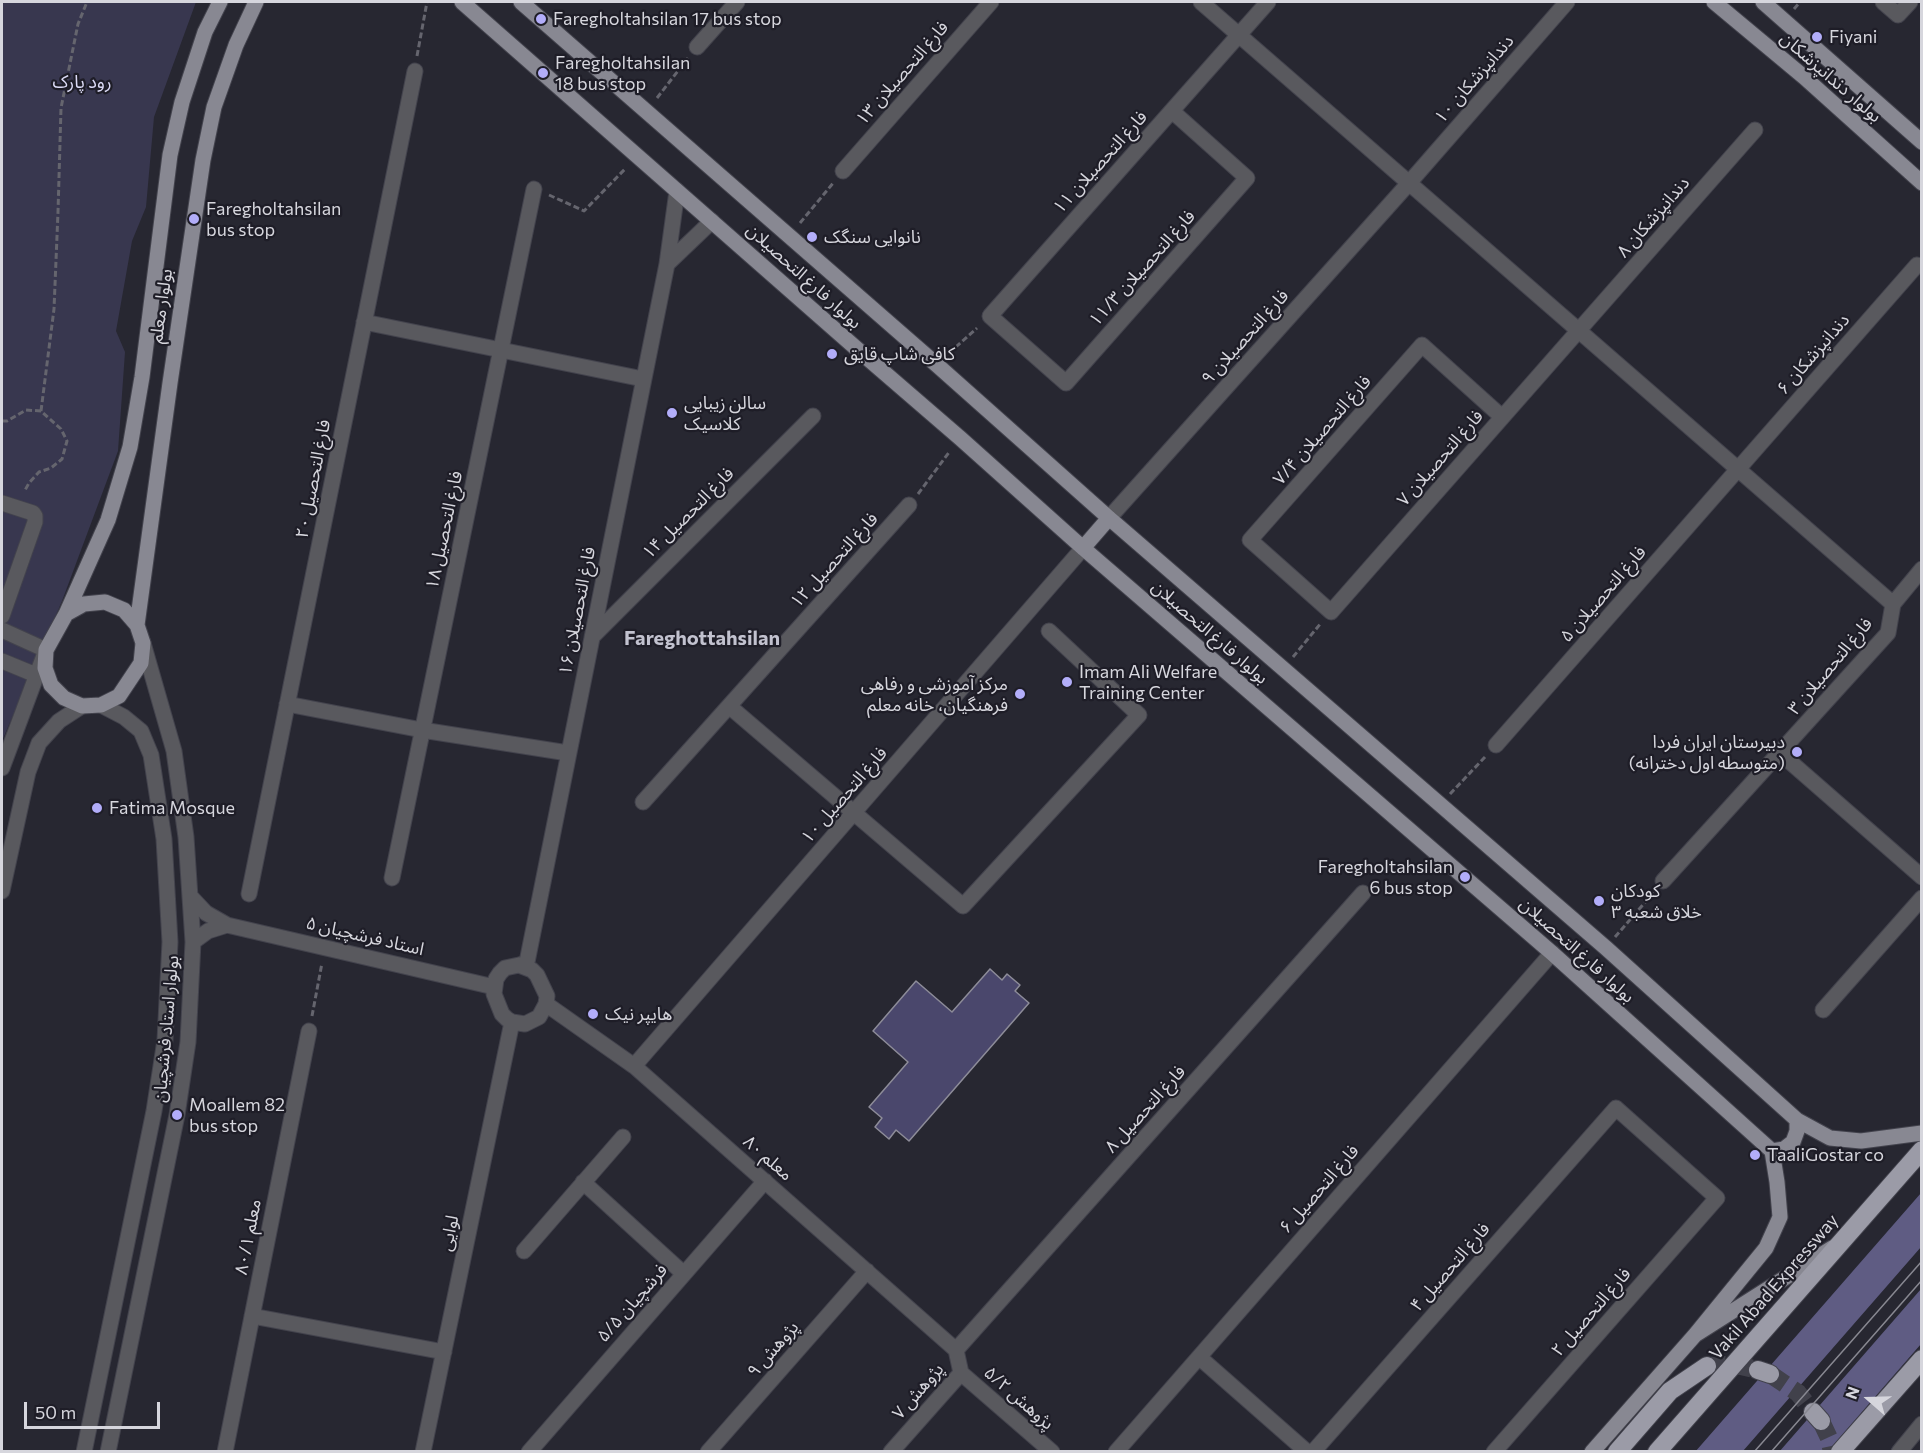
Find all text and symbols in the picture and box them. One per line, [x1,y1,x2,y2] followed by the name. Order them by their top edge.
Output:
[553,8,782,30] place label: Faregholtahsilan 17 bus stop
[534,12,548,26] marker: Faregholtahsilan 17 bus stop
[851,17,953,129] street label: فارغ التحصیلان ۱۳
[1829,26,1877,48] place label: Fiyani
[1776,27,1886,127] street label: بولوار دندانپزشکان
[1430,30,1518,128] street label: دندانپزشکان ۱۰
[1810,30,1824,44] marker: Fiyani
[555,52,690,94] place label: Faregholtahsilan 18 bus stop
[536,66,550,80] marker: Faregholtahsilan 18 bus stop
[53,71,111,93] park label: رود پارک
[1048,106,1152,218] street label: فارغ التحصیلان ۱۱
[1612,172,1694,262] street label: دندانپزشکان ۸
[206,198,341,240] place label: Faregholtahsilan bus stop
[1084,205,1200,331] street label: فارغ التحصیلان ۱۱/۳
[187,212,201,226] marker: Faregholtahsilan bus stop
[742,219,866,333] street label: بولوار فارغ التحصیلان
[824,226,921,248] place label: نانوایی سنگک
[805,230,819,244] marker: نانوایی سنگک
[145,267,177,345] street label: بولوار معلم
[1197,285,1293,389] street label: فارغ التحصیلان ۹
[1772,309,1854,399] street label: دندانپزشکان ۶
[844,343,955,365] place label: کافی شاپ قایق
[825,347,839,361] marker: کافی شاپ قایق
[1268,371,1376,489] street label: فارغ التحصیلان ۷/۴
[684,392,766,434] place label: سالن زیبایی کلاسیک
[665,406,679,420] marker: سالن زیبایی کلاسیک
[1392,406,1488,510] street label: فارغ التحصیلان ۷
[291,418,335,540] street label: فارغ التحصیل ۲۰
[638,463,738,563] street label: فارغ التحصیل ۱۴
[421,469,467,591] street label: فارغ التحصیل ۱۸
[786,508,882,612] street label: فارغ التحصیل ۱۲
[1555,542,1651,646] street label: فارغ التحصیلان ۵
[554,545,600,677] street label: فارغ التحصیلان ۱۶
[1147,576,1273,688] street label: بولوار فارغ التحصیلان
[1783,613,1877,719] street label: فارغ التحصیلان ۳
[624,626,780,650] district label: Fareghottahsilan
[1079,661,1217,704] place label: Imam Ali Welfare Training Center
[861,673,1008,716] place label: مرکز آموزشی و رفاهی فرهنگیان، خانه معلم
[1060,675,1074,689] marker: Imam Ali Welfare Training Center
[1013,687,1027,701] marker: مرکز آموزشی و رفاهی فرهنگیان، خانه معلم
[1629,731,1785,774] place label: دبیرستان ایران فردا (متوسطه اول دخترانه)
[796,742,892,848] street label: فارغ التحصیل ۱۰
[1790,745,1804,759] marker: دبیرستان ایران فردا (متوسطه اول دخترانه)
[109,797,235,819] place label: Fatima Mosque
[90,801,104,815] marker: Fatima Mosque
[1318,856,1453,898] place label: Faregholtahsilan 6 bus stop
[1458,870,1472,884] marker: Faregholtahsilan 6 bus stop
[1611,880,1702,922] place label: کودکان خلاق شعبه ۳
[1515,893,1639,1007] street label: بولوار فارغ التحصیلان
[1592,894,1606,908] marker: کودکان خلاق شعبه ۳
[304,912,426,960] street label: استاد فرشچیان ۵
[149,954,183,1104] street label: بولوار استاد فرشچیان
[605,1003,672,1025] place label: هایپر نیک
[586,1007,600,1021] marker: هایپر نیک
[1100,1061,1190,1157] street label: فارغ التحصیل ۸
[189,1094,285,1136] place label: Moallem 82 bus stop
[170,1108,184,1122] marker: Moallem 82 bus stop
[739,1131,797,1185] street label: معلم ۸۰
[1275,1140,1363,1238] street label: فارغ التحصیل ۶
[1767,1144,1884,1166] place label: TaaliGostar co
[1748,1148,1762,1162] marker: TaaliGostar co
[230,1197,266,1277] street label: معلم ۸۰/۱
[1705,1210,1843,1364] street label: Vakil Abad Expressway
[435,1213,463,1253] street label: لوایی
[1406,1218,1494,1316] street label: فارغ التحصیل ۴
[592,1259,672,1347] street label: فرشچیان ۵/۵
[1547,1263,1635,1361] street label: فارغ التحصیل ۲
[743,1316,803,1382] street label: پژوهش ۹
[888,1358,948,1424] street label: پژوهش ۷
[980,1362,1058,1434] street label: پژوهش ۵/۲
[1839,1369,1899,1429] north arrow
[1841,1384,1863,1402] text: N
[27,1390,164,1428] scale bar
[35,1401,76,1423] text: 50 m

